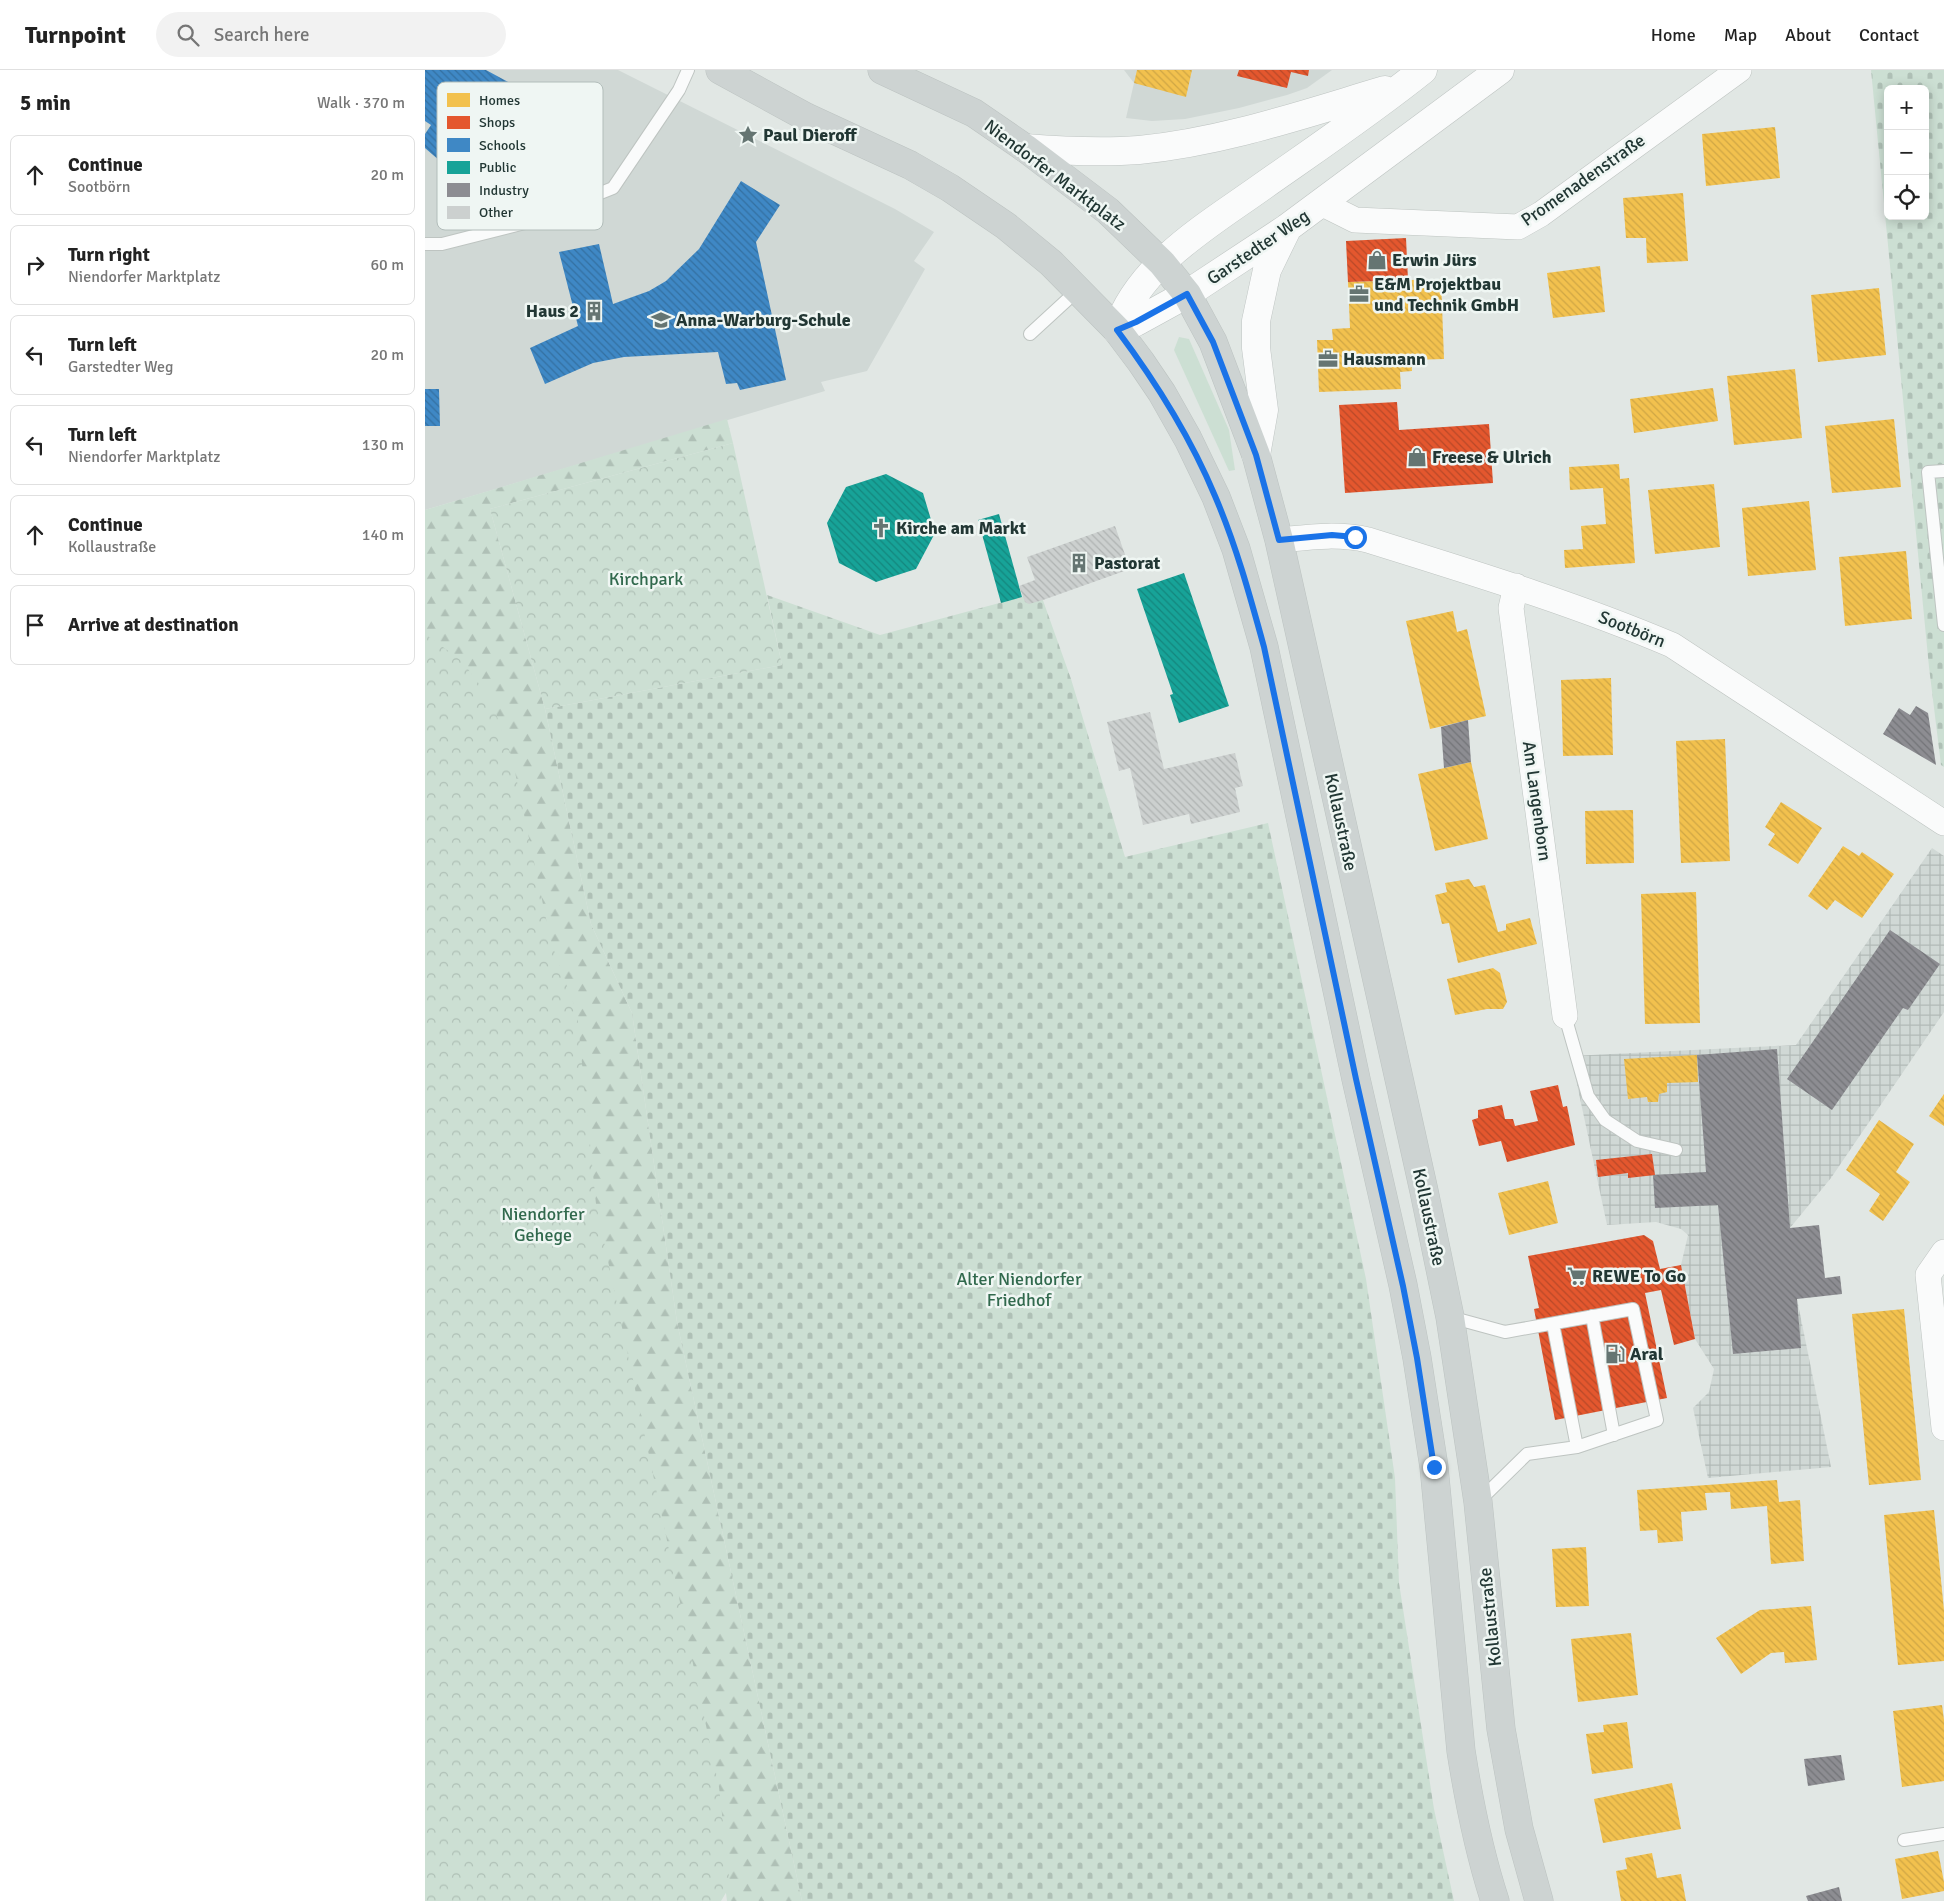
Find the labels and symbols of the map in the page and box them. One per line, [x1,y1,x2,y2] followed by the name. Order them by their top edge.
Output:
[437,82,603,230] legend
[479,92,520,109] text: Homes
[479,114,515,131] text: Shops
[980,115,1130,235] street label: Niendorfer Marktplatz
[737,124,759,146] place icon: Paul Dieroff
[763,124,858,146] place label: Paul Dieroff
[1517,129,1649,231] street label: Promenadenstraße
[479,137,526,154] text: Schools
[479,159,517,176] text: Public
[479,182,529,199] text: Industry
[479,204,514,221] text: Other
[1203,205,1313,289] street label: Garstedter Weg
[1366,249,1388,271] shop icon: Erwin Jürs
[1392,249,1477,271] place label: Erwin Jürs
[1374,273,1519,316] place label: E&M Projektbau und Technik GmbH
[1348,283,1370,305] office icon: E&M Projektbau und Technik GmbH
[526,300,579,322] place label: Haus 2
[583,300,605,322] building icon: Haus 2
[650,309,672,331] school or university icon: Anna-Warburg-Schule
[676,309,851,331] place label: Anna-Warburg-Schule
[1317,348,1339,370] office icon: Hausmann
[1343,348,1426,370] place label: Hausmann
[1406,446,1428,468] shop icon: Freese & Ulrich
[1432,446,1552,468] place label: Freese & Ulrich
[870,517,892,539] church icon: Kirche am Markt
[896,517,1026,539] place label: Kirche am Markt
[1344,526,1367,549] route start
[1068,552,1090,574] building icon: Pastorat
[1094,552,1161,574] place label: Pastorat
[609,568,683,590] park label: Kirchpark
[1595,606,1669,652] street label: Sootbörn
[1518,740,1556,862] street label: Am Langenborn
[1320,771,1362,873] street label: Kollaustraße
[1408,1166,1450,1268] street label: Kollaustraße
[501,1203,585,1246] park label: Niendorfer Gehege
[1566,1265,1588,1287] supermarket icon: REWE To Go
[1592,1265,1686,1287] place label: REWE To Go
[956,1268,1082,1311] park label: Alter Niendorfer Friedhof
[1604,1343,1626,1365] fuel station icon: Aral
[1630,1343,1664,1365] place label: Aral
[1423,1456,1446,1479] route end
[1474,1566,1506,1668] street label: Kollaustraße

